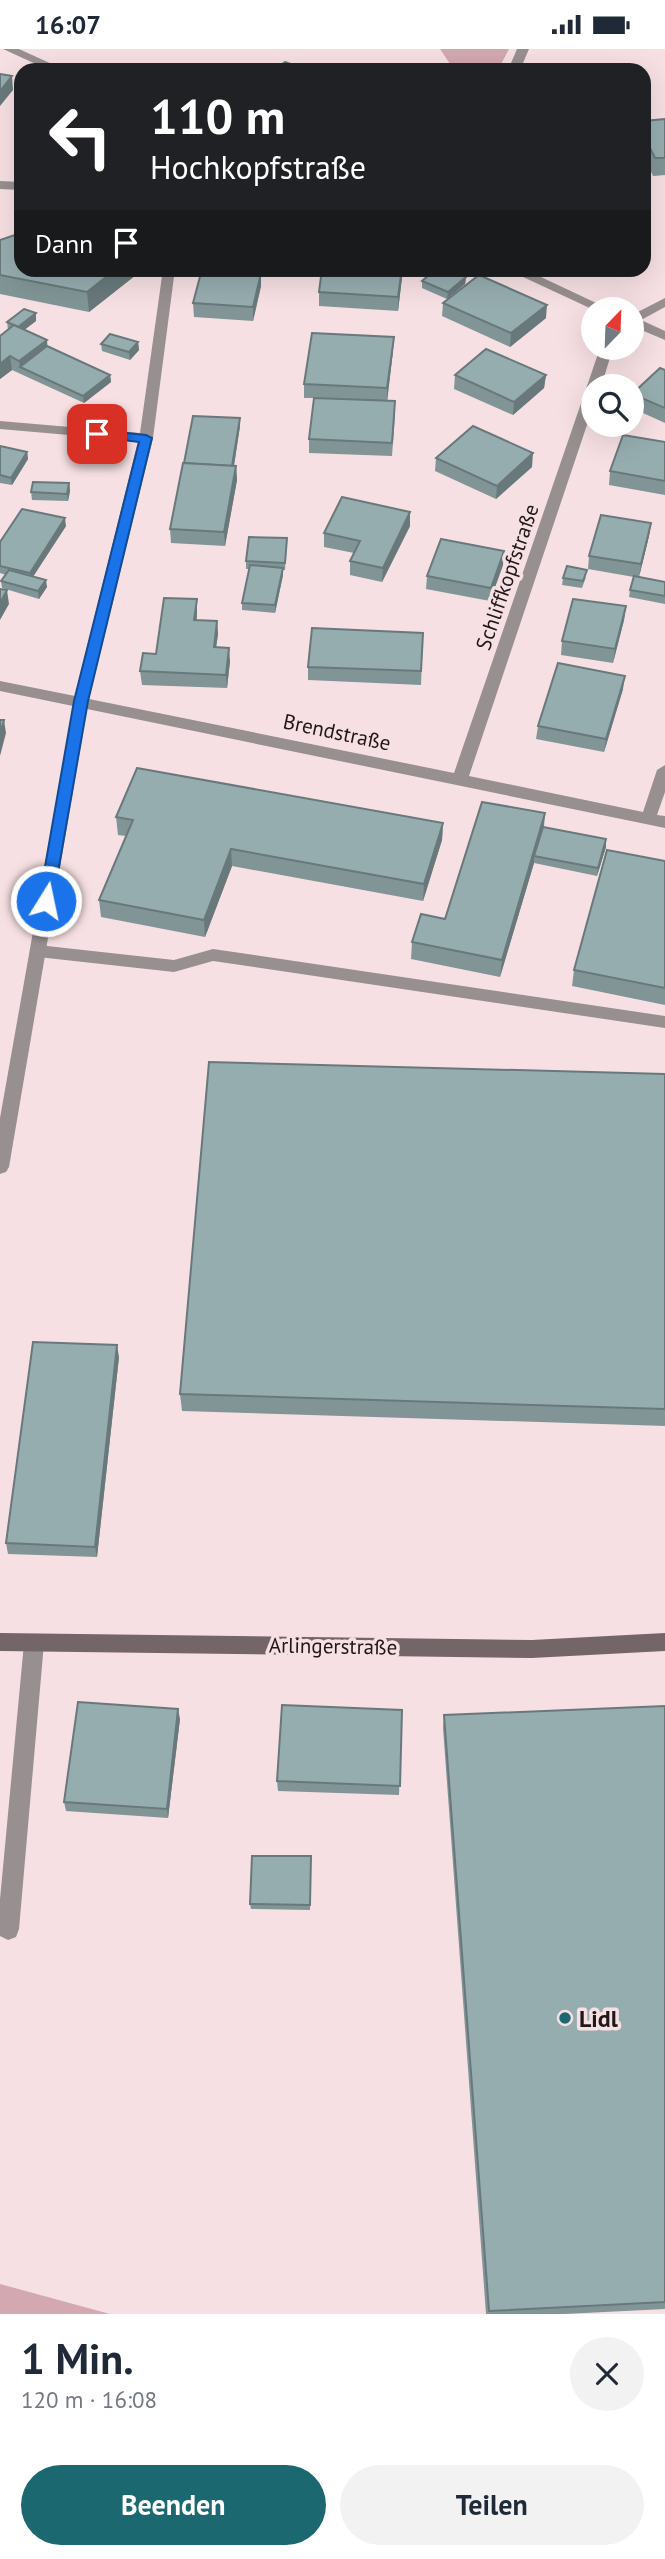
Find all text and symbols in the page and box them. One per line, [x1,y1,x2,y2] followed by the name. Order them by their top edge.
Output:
[35,8,101,41] text: 16:07
[150,84,285,148] text: 110 m
[35,91,126,182] icon: left
[150,146,366,188] text: Hochkopfstraße
[107,224,145,262] icon: arrive
[35,227,93,260] text: Dann
[581,297,644,361] north arrow
[581,297,644,437] map controls
[581,374,644,437] button: search
[67,404,127,464] pin
[78,415,116,453] icon: arrive
[469,500,545,654] street label: Schliffkopfstraße
[281,707,393,757] street label: Brendstraße
[9,864,83,938] position arrow
[269,1631,397,1661] street label: Arlingerstraße
[579,2003,619,2034] place label: Lidl
[557,2010,573,2026] marker: Lidl
[21,2331,134,2386] text: 1 Min.
[570,2337,644,2411] button: close
[21,2385,157,2414] text: 120 m · 16:08
[21,2465,326,2545] button: Beenden
[340,2465,644,2545] button: Teilen

